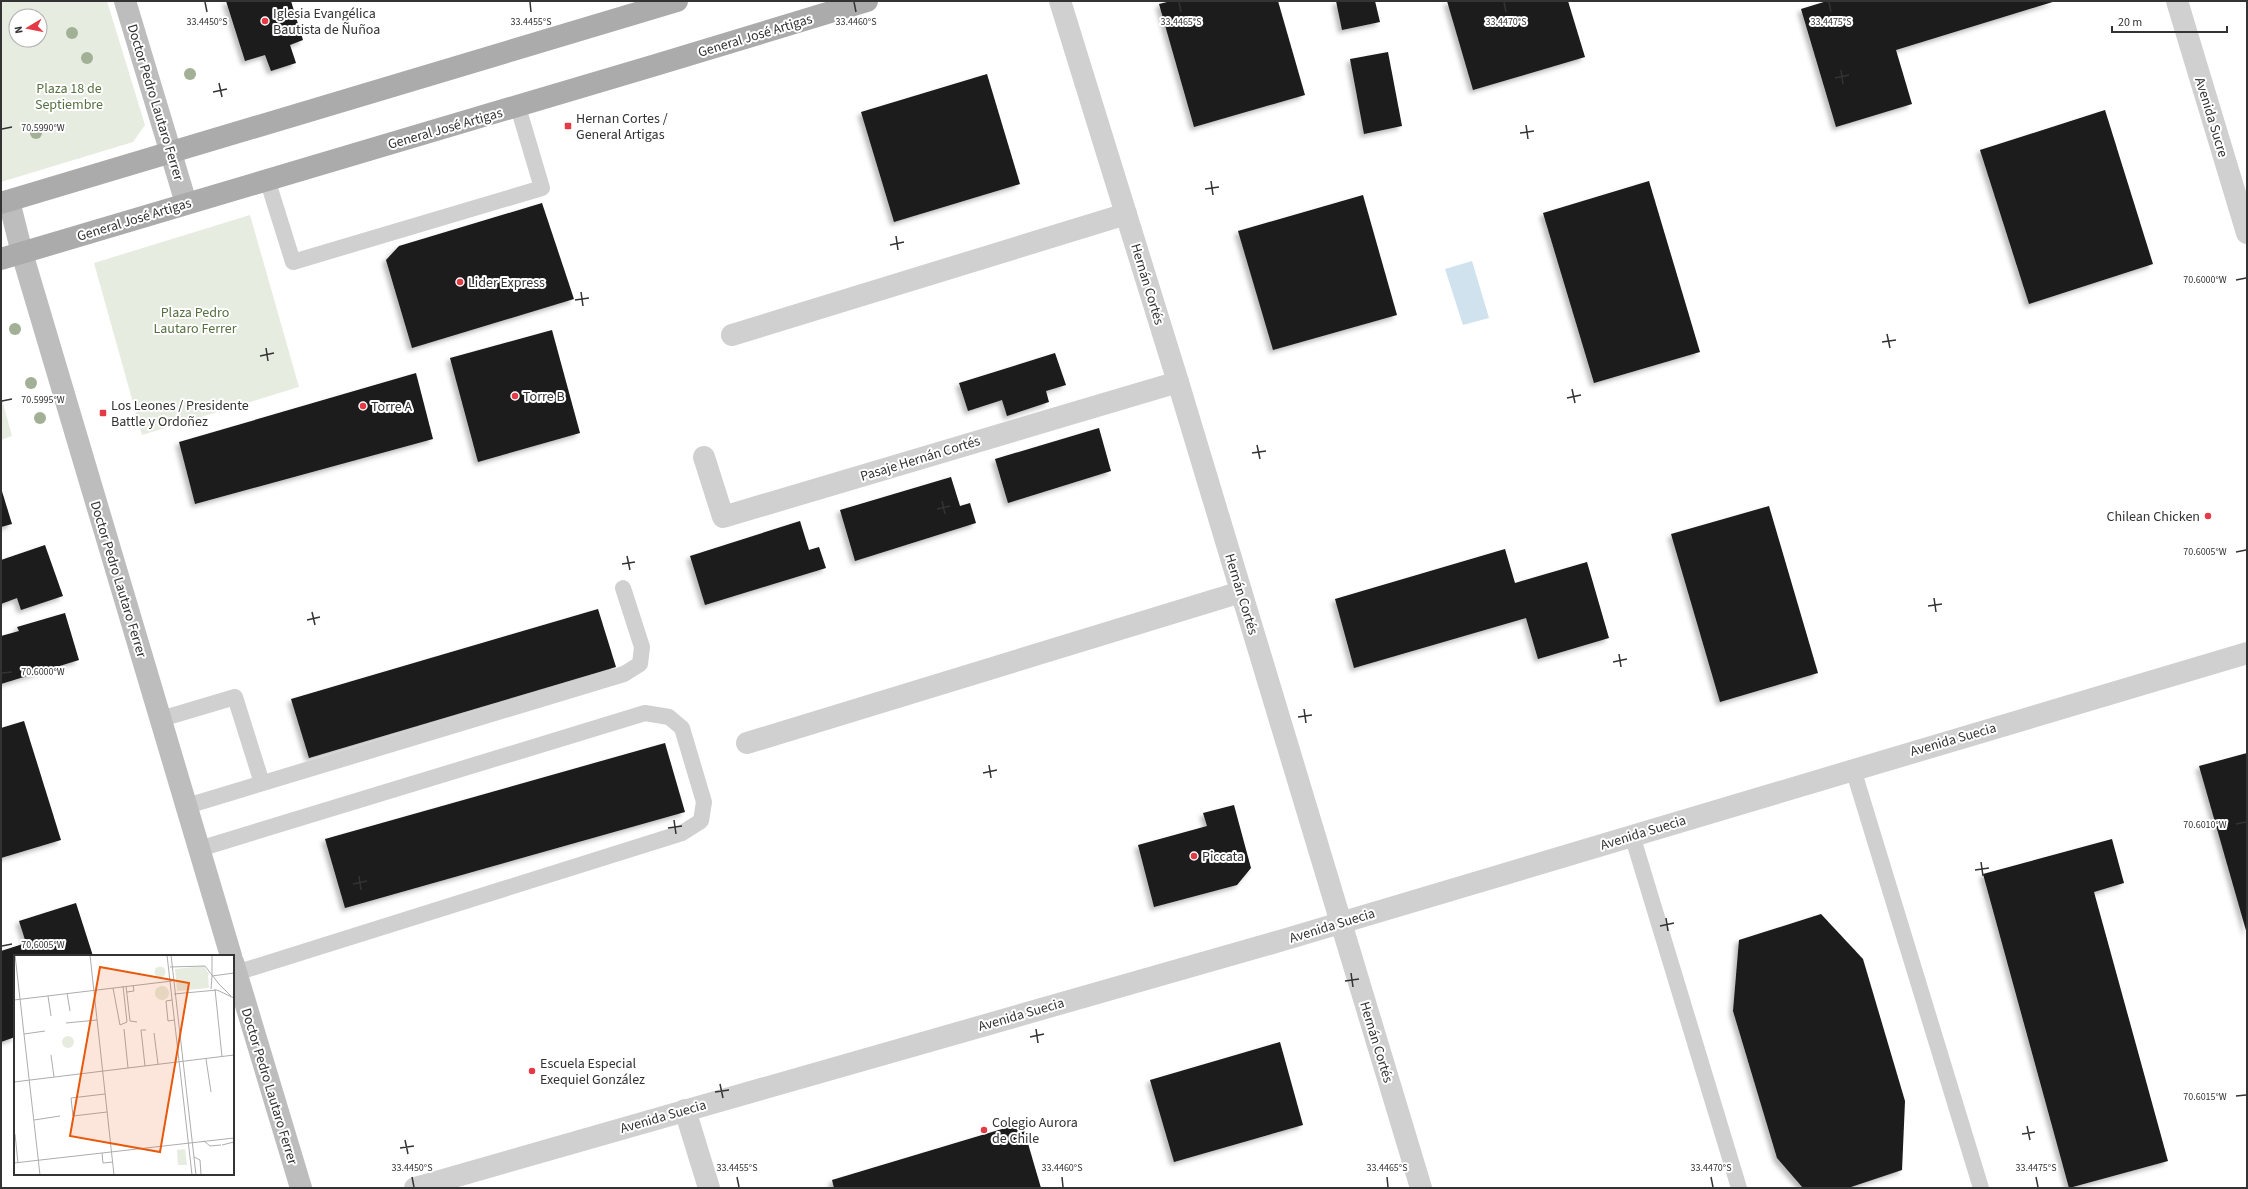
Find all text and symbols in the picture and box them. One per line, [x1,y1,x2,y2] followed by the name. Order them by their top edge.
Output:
[273,4,380,40] place label: Iglesia Evangélica Bautista de Ñuñoa
[8,8,48,48] north arrow
[2112,8,2227,34] scale bar
[696,9,815,63] street label: General José Artigas
[2118,14,2142,31] text: 20 m
[187,15,227,29] text: 33.4450°S
[511,15,551,29] text: 33.4455°S
[836,15,876,29] text: 33.4460°S
[1161,15,1201,29] text: 33.4465°S
[1486,15,1526,29] text: 33.4470°S
[1811,15,1851,29] text: 33.4475°S
[260,16,270,26] marker: Iglesia Evangélica Bautista de Ñuñoa
[122,22,188,183] street label: Doctor Pedro Lautaro Ferrer
[11,25,27,35] text: N
[2189,75,2233,160] street label: Avenida Sucre
[35,79,103,115] park label: Plaza 18 de Septiembre
[386,103,505,155] street label: General José Artigas
[576,109,668,145] place label: Hernan Cortes / General Artigas
[21,121,65,135] text: 70.5990°W
[563,121,573,131] marker: Hernan Cortes / General Artigas
[75,193,194,247] street label: General José Artigas
[1125,241,1169,327] street label: Hernán Cortés
[468,273,545,293] place label: Lider Express
[2183,273,2227,287] text: 70.6000°W
[455,277,465,287] marker: Lider Express
[153,303,237,339] park label: Plaza Pedro Lautaro Ferrer
[523,387,565,407] place label: Torre B
[510,391,520,401] marker: Torre B
[21,393,65,407] text: 70.5995°W
[111,396,249,432] place label: Los Leones / Presidente Battle y Ordoñez
[371,397,412,417] place label: Torre A
[358,401,368,411] marker: Torre A
[98,408,108,418] marker: Los Leones / Presidente Battle y Ordoñez
[858,431,983,487] street label: Pasaje Hernán Cortés
[85,499,151,660] street label: Doctor Pedro Lautaro Ferrer
[2106,507,2200,527] place label: Chilean Chicken
[2203,511,2213,521] marker: Chilean Chicken
[2183,545,2227,559] text: 70.6005°W
[1219,551,1263,637] street label: Hernán Cortés
[21,665,65,679] text: 70.6000°W
[1908,718,1999,762] street label: Avenida Suecia
[1598,810,1689,855] street label: Avenida Suecia
[2183,818,2227,832] text: 70.6010°W
[1202,847,1244,867] place label: Piccata
[1189,851,1199,861] marker: Piccata
[1287,903,1378,948] street label: Avenida Suecia
[21,938,65,952] text: 70.6005°W
[14,955,234,1175] inset map
[976,993,1067,1037] street label: Avenida Suecia
[1354,999,1398,1085] street label: Hernán Cortés
[236,1006,302,1167] street label: Doctor Pedro Lautaro Ferrer
[540,1054,645,1090] place label: Escuela Especial Exequiel González
[527,1066,537,1076] marker: Escuela Especial Exequiel González
[2183,1090,2227,1104] text: 70.6015°W
[618,1095,709,1139] street label: Avenida Suecia
[992,1113,1078,1149] place label: Colegio Aurora de Chile
[979,1125,989,1135] marker: Colegio Aurora de Chile
[392,1161,432,1175] text: 33.4450°S
[717,1161,757,1175] text: 33.4455°S
[1042,1161,1082,1175] text: 33.4460°S
[1367,1161,1407,1175] text: 33.4465°S
[1691,1161,1731,1175] text: 33.4470°S
[2016,1161,2056,1175] text: 33.4475°S

